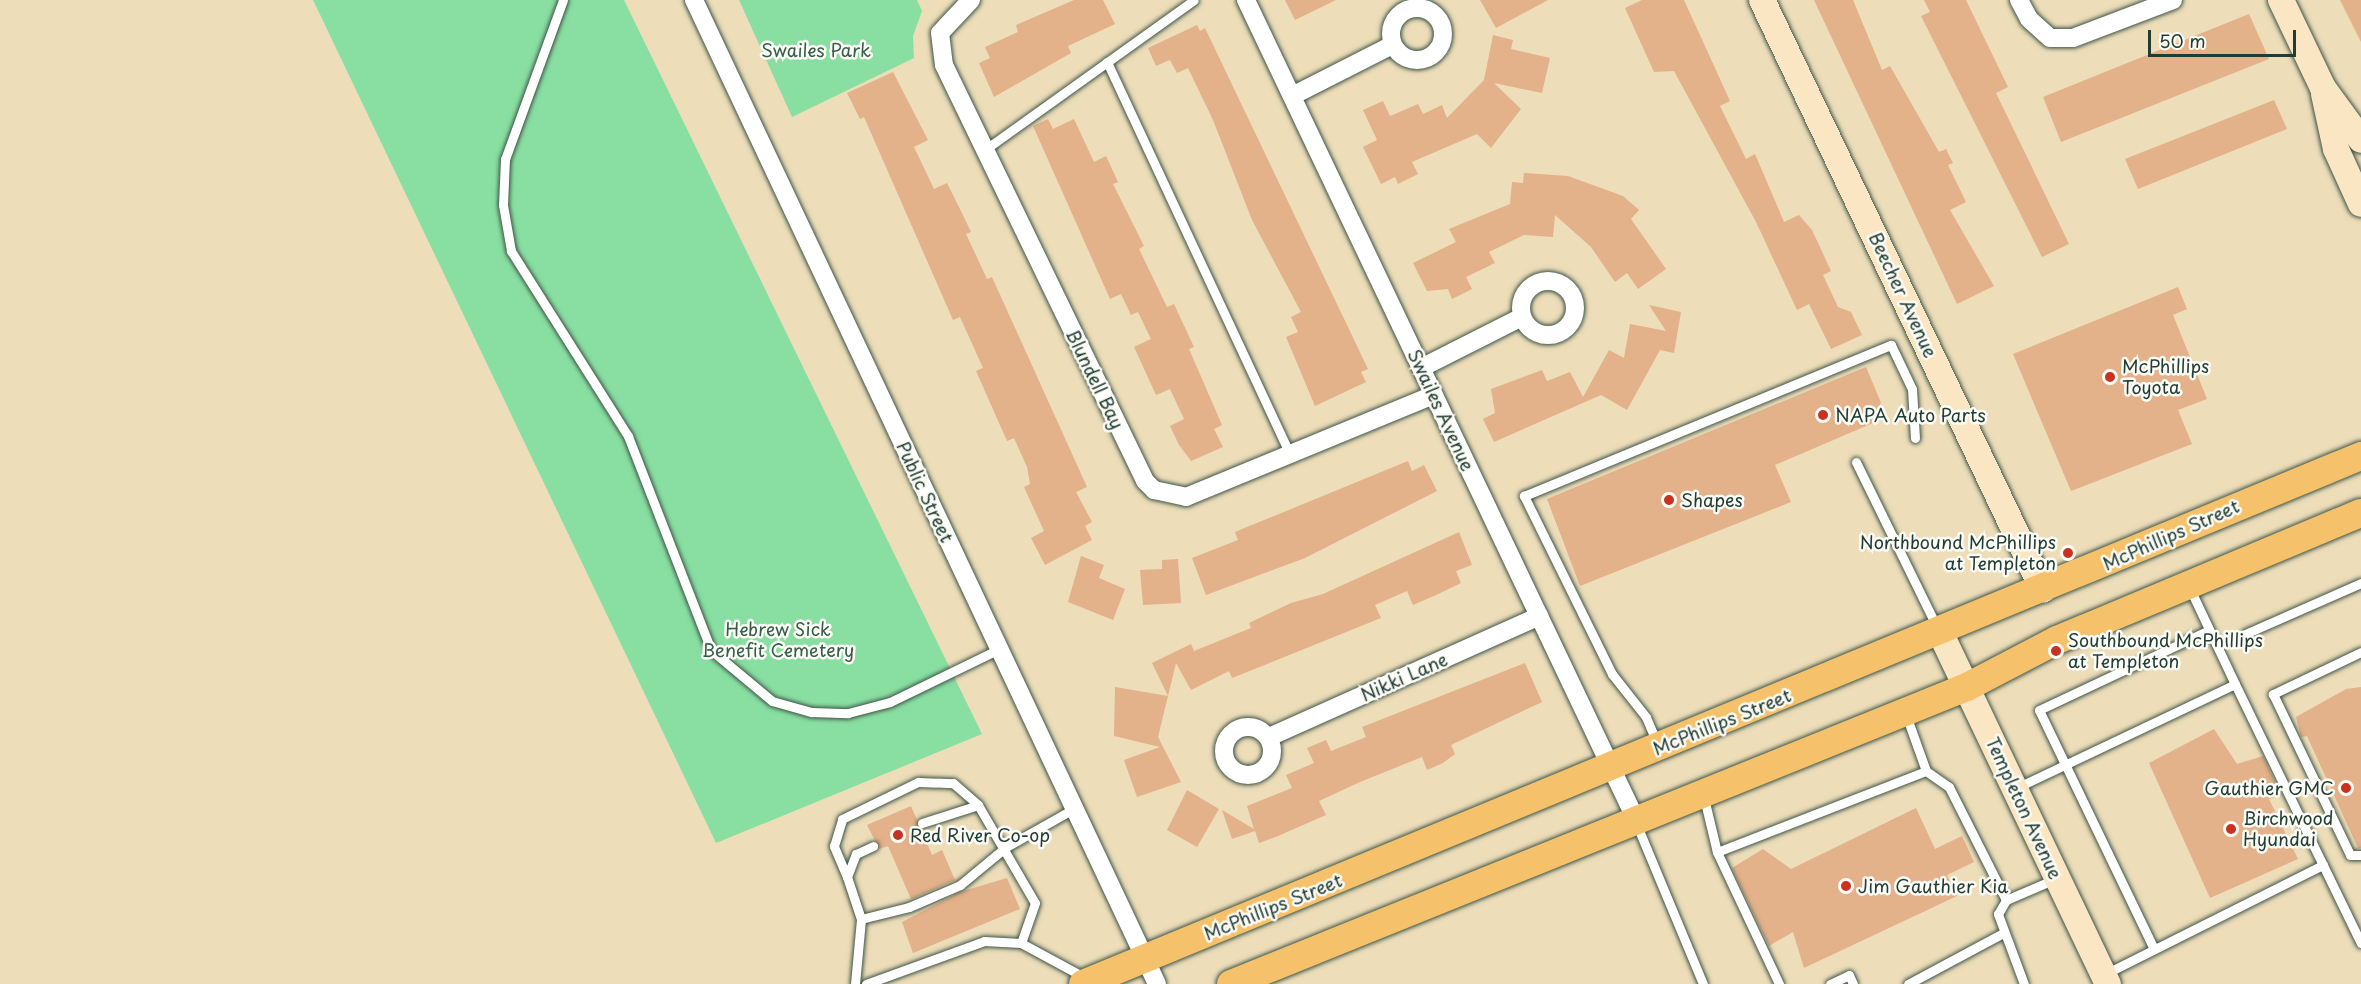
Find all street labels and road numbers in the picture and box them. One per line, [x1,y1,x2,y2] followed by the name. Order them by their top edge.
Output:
[1865,229,1941,361] street label: Beecher Avenue
[1062,326,1128,432] street label: Blundell Bay
[1403,346,1479,474] street label: Swailes Avenue
[892,437,958,547] street label: Public Street
[2100,495,2242,575] street label: McPhillips Street
[1357,648,1451,706] street label: Nikki Lane
[1650,684,1794,760] street label: McPhillips Street
[1982,733,2066,883] street label: Templeton Avenue
[1201,869,1345,945] street label: McPhillips Street

